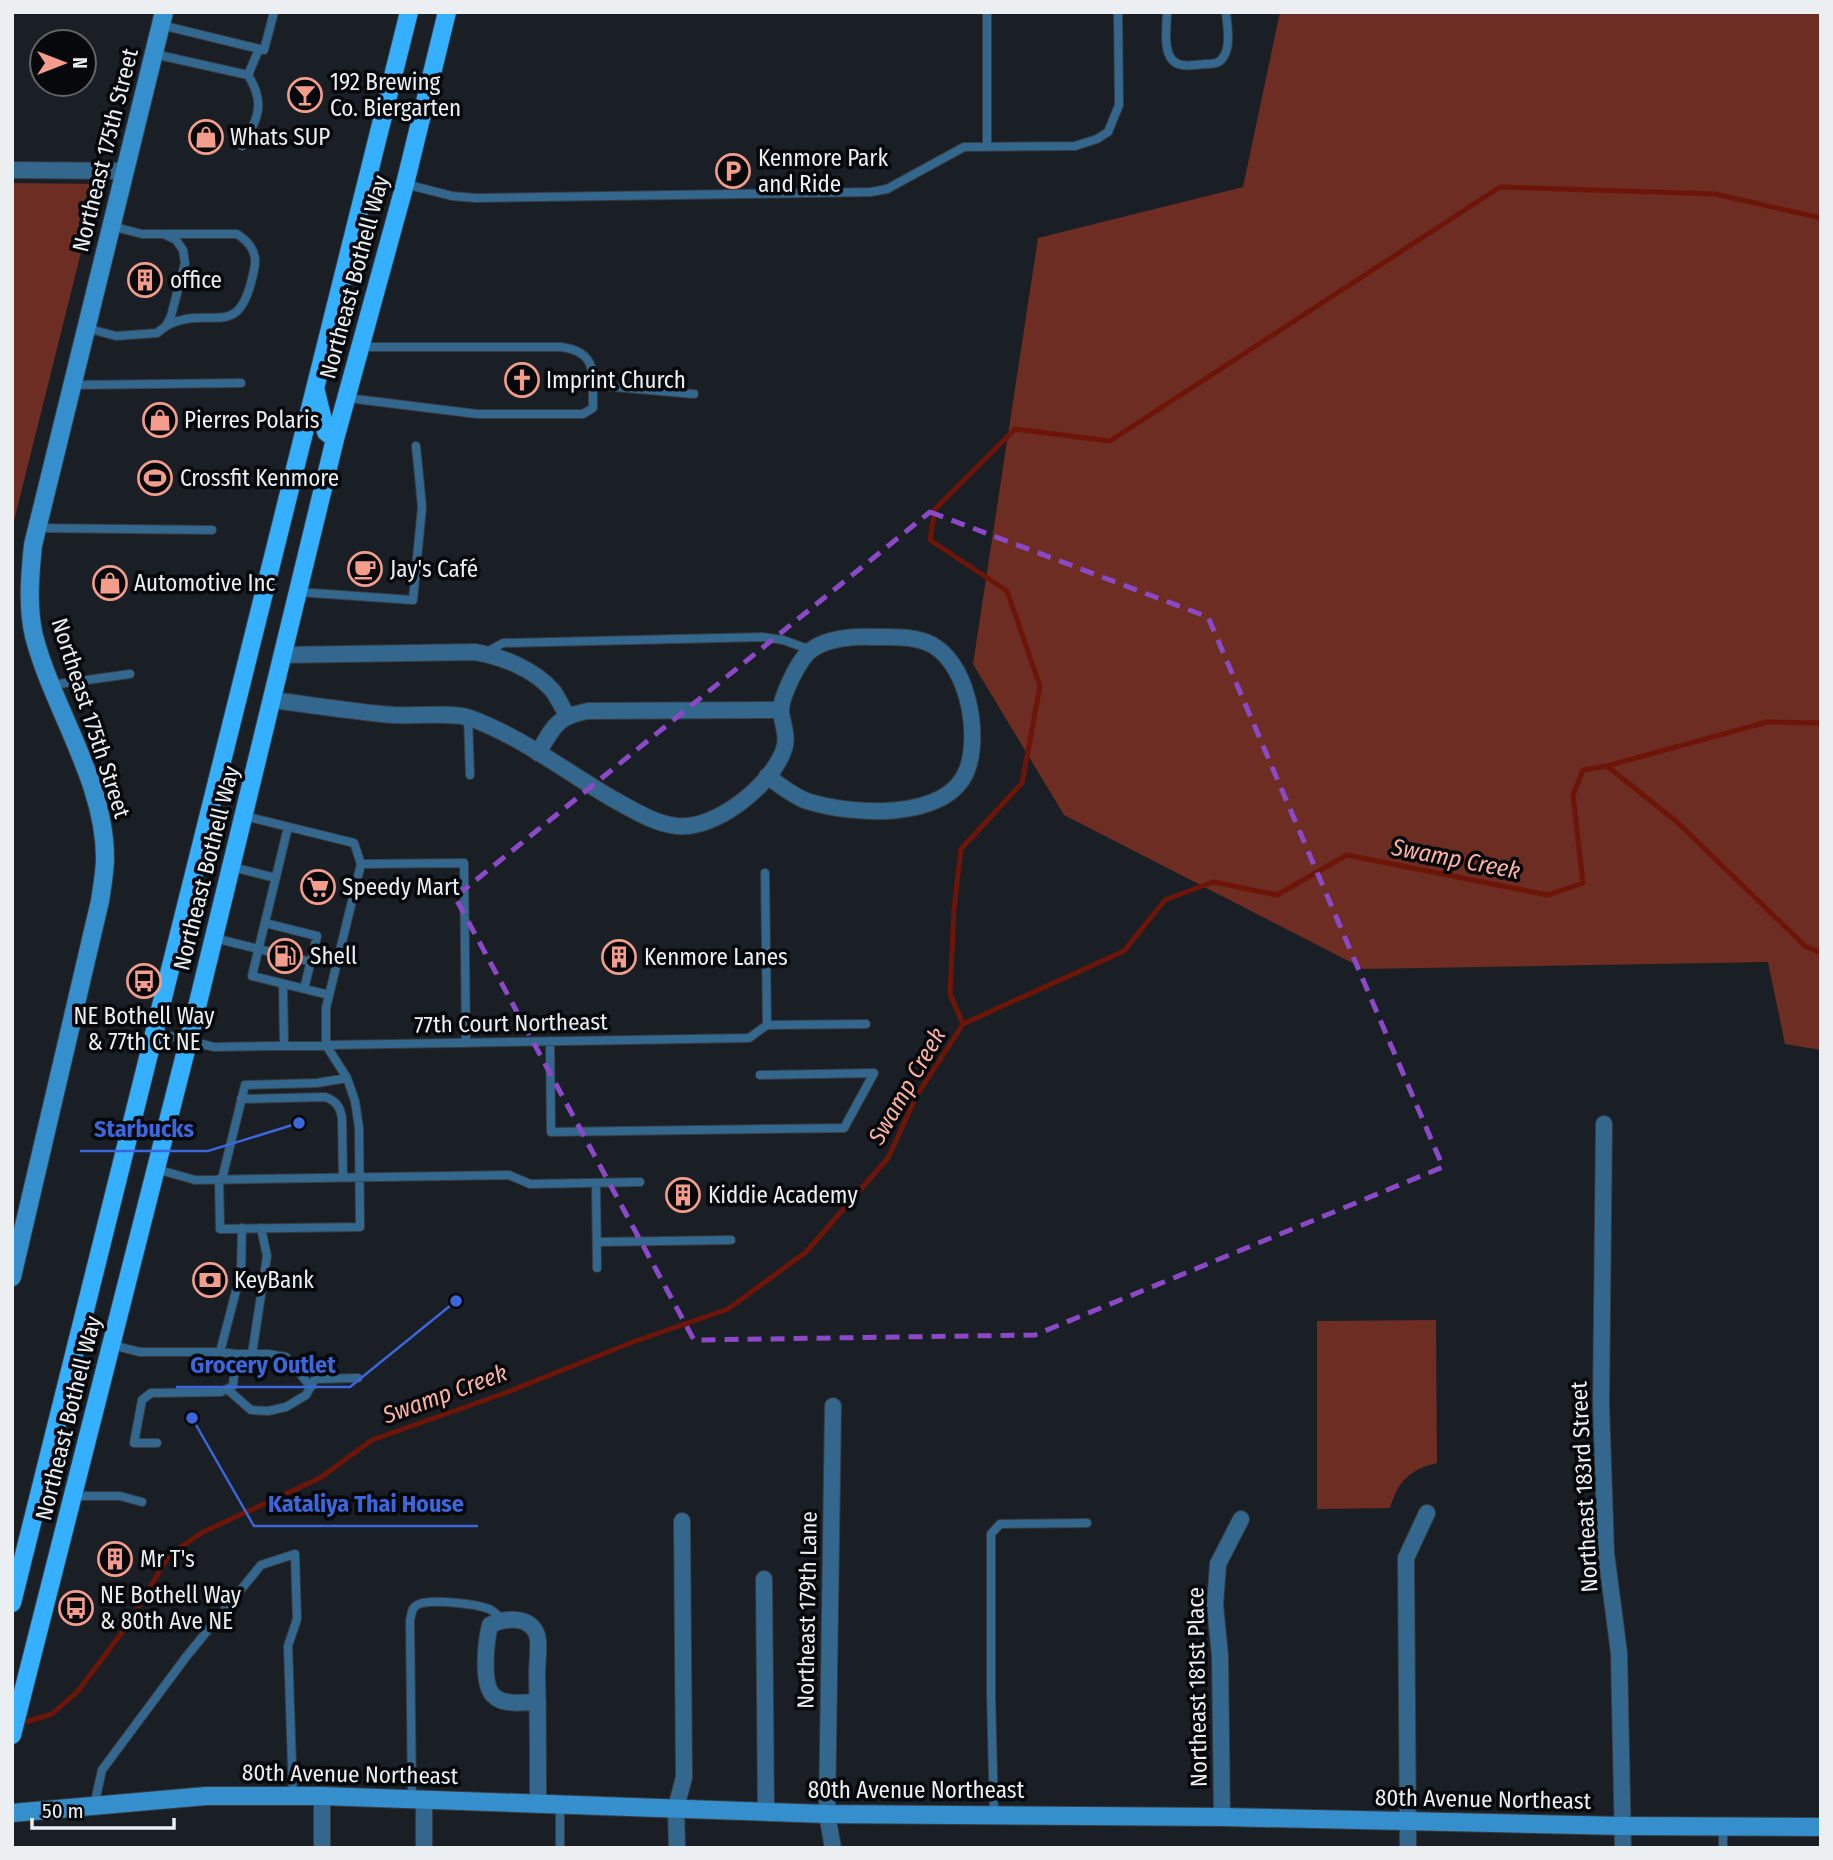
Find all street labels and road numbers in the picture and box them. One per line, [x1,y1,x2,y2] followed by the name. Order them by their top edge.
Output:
[66,45,144,255] street label: Northeast 175th Street
[313,171,395,382] street label: Northeast Bothell Way
[45,614,137,822] street label: Northeast 175th Street
[167,762,245,973] street label: Northeast Bothell Way
[414,1007,608,1039] street label: 77th Court Northeast
[29,1312,107,1523] street label: Northeast Bothell Way
[1564,1380,1604,1593] street label: Northeast 183rd Street
[791,1511,823,1709] street label: Northeast 179th Lane
[1181,1587,1213,1787] street label: Northeast 181st Place
[242,1758,459,1790] street label: 80th Avenue Northeast
[808,1776,1025,1804] street label: 80th Avenue Northeast
[1375,1783,1592,1815] street label: 80th Avenue Northeast

